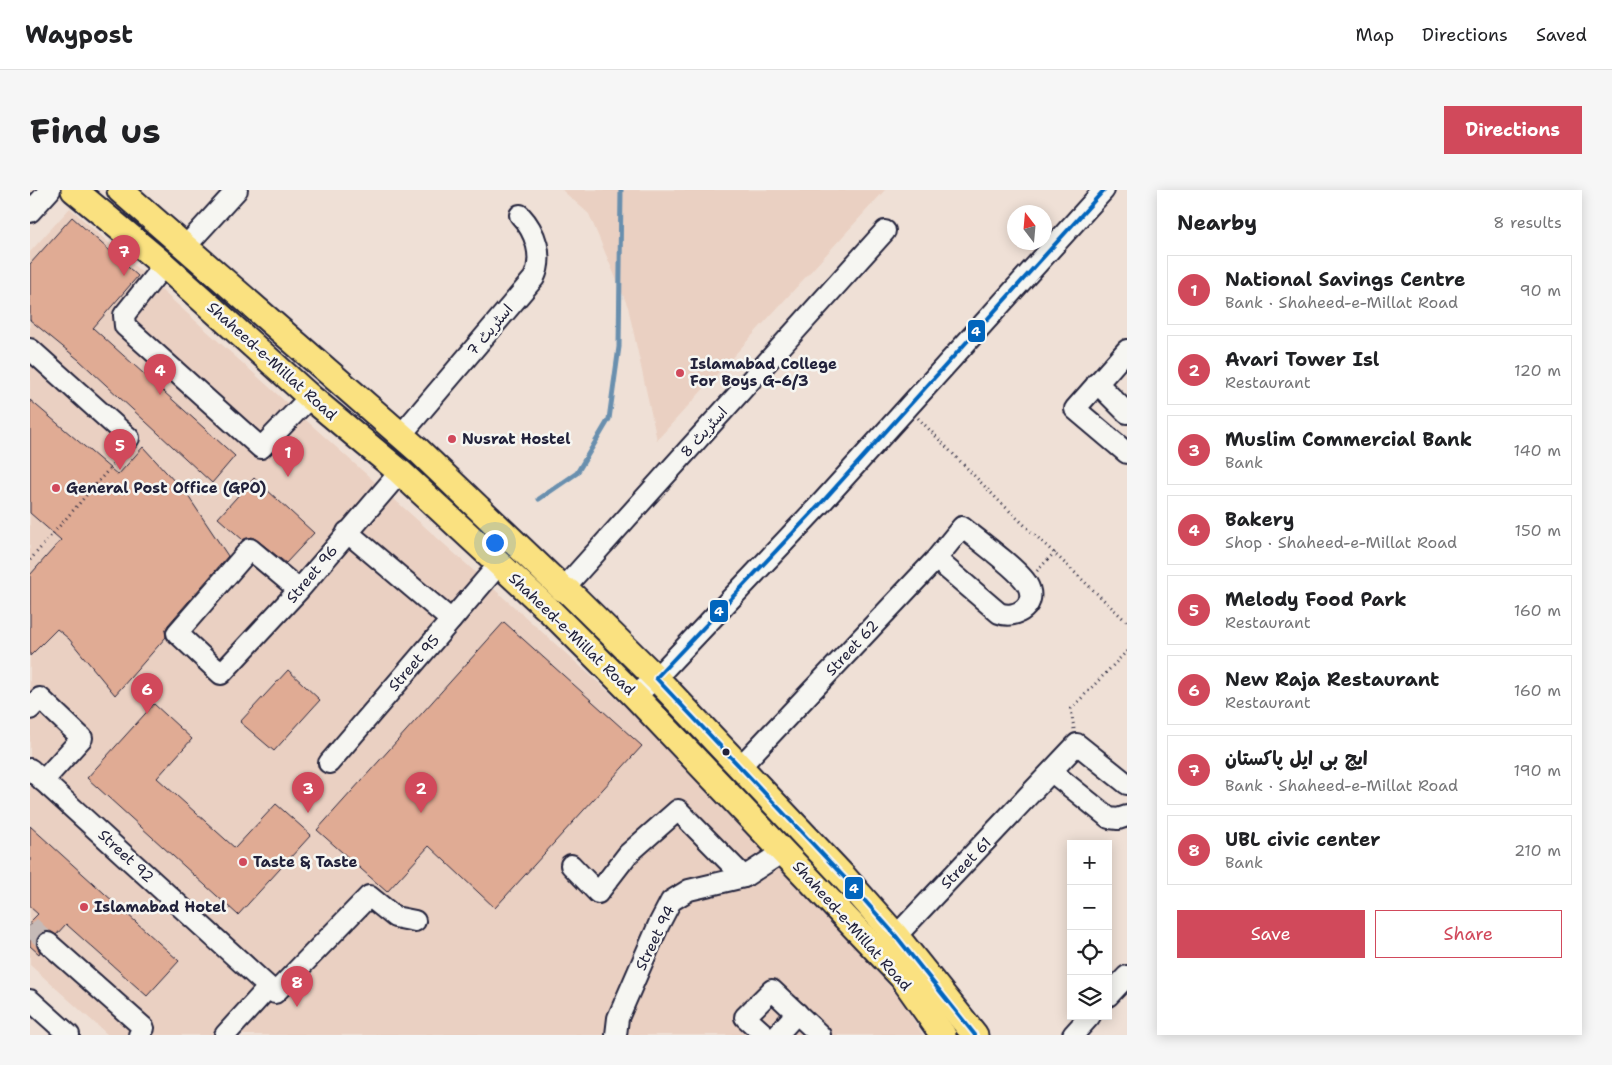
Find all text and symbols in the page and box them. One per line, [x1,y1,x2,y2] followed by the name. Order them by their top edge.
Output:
[25,19,133,51] text: Waypost
[1356,23,1394,47] text: Map
[1422,23,1508,47] text: Directions
[1536,23,1587,47] text: Saved
[1444,106,1582,154] button: Directions
[30,107,161,154] text: Find us
[1007,205,1052,250] north arrow
[1177,209,1257,237] text: Nearby
[1493,212,1562,233] text: 8 results
[108,235,140,276] pin: 7
[1225,267,1465,292] text: National Savings Centre
[1190,280,1198,301] text: 1
[1520,280,1561,301] text: 90 m
[1225,292,1458,313] text: Bank · Shaheed-e-Millat Road
[203,297,342,425] street label: Shaheed-e-Millat Road
[463,300,517,360] street label: اسٹریٹ 7
[967,319,986,343] line badge: 4
[971,322,981,340] text: 4
[1225,347,1379,372] text: Avari Tower Isl
[144,354,176,395] pin: 4
[690,354,837,391] place label: Islamabad College For Boys G-6/3
[1188,360,1200,381] text: 2
[1514,360,1561,381] text: 120 m
[674,367,686,379] marker: Islamabad College For Boys G-6/3
[1225,372,1311,393] text: Restaurant
[676,402,732,462] street label: اسٹریٹ 8
[1225,427,1472,452] text: Muslim Commercial Bank
[104,429,136,470] pin: 5
[462,429,570,449] place label: Nusrat Hostel
[446,433,458,445] marker: Nusrat Hostel
[272,436,304,477] pin: 1
[1188,440,1200,461] text: 3
[1514,440,1561,461] text: 140 m
[1225,452,1263,473] text: Bank
[66,478,266,498] place label: General Post Office (GPO)
[50,482,62,494] marker: General Post Office (GPO)
[1225,507,1294,532] text: Bakery
[1188,520,1200,541] text: 4
[1514,520,1561,541] text: 150 m
[482,530,508,556] your location
[1225,532,1457,553] text: Shop · Shaheed-e-Millat Road
[282,541,342,607] street label: Street 96
[505,568,640,700] street label: Shaheed-e-Millat Road
[1225,587,1407,612] text: Melody Food Park
[709,599,729,623] line badge: 4
[1189,600,1199,621] text: 5
[1514,600,1561,621] text: 160 m
[714,602,724,620] text: 4
[1225,612,1311,633] text: Restaurant
[821,616,883,680] street label: Street 62
[384,631,444,695] street label: Street 95
[1225,667,1439,692] text: New Raja Restaurant
[131,673,163,714] pin: 6
[1188,680,1200,701] text: 6
[1514,680,1561,701] text: 160 m
[1225,692,1311,713] text: Restaurant
[1225,746,1368,771] text: ایچ بی ایل پاکستان
[721,747,731,757] unlabelled marker
[1188,760,1200,781] text: 7
[1514,760,1561,781] text: 190 m
[292,772,324,813] pin: 3
[405,772,437,813] pin: 2
[1225,775,1458,796] text: Bank · Shaheed-e-Millat Road
[94,825,158,887] street label: Street 92
[1225,827,1380,852] text: UBL civic center
[936,833,996,893] street label: Street 61
[1067,840,1112,1020] map controls
[1067,840,1112,885] button: +
[1188,840,1200,861] text: 8
[1514,840,1561,861] text: 210 m
[253,852,358,872] place label: Taste & Taste
[1225,852,1263,873] text: Bank
[237,856,249,868] marker: Taste & Taste
[788,857,916,996] street label: Shaheed-e-Millat Road
[844,876,864,900] line badge: 4
[849,879,859,897] text: 4
[1067,885,1112,930] button: −
[94,897,226,917] place label: Islamabad Hotel
[78,901,90,913] marker: Islamabad Hotel
[631,902,679,974] street label: Street 94
[1177,910,1365,958] button: Save
[1375,910,1562,958] button: Share
[1067,930,1112,975] button: locate
[281,966,313,1007] pin: 8
[1067,975,1112,1020] button: layers

